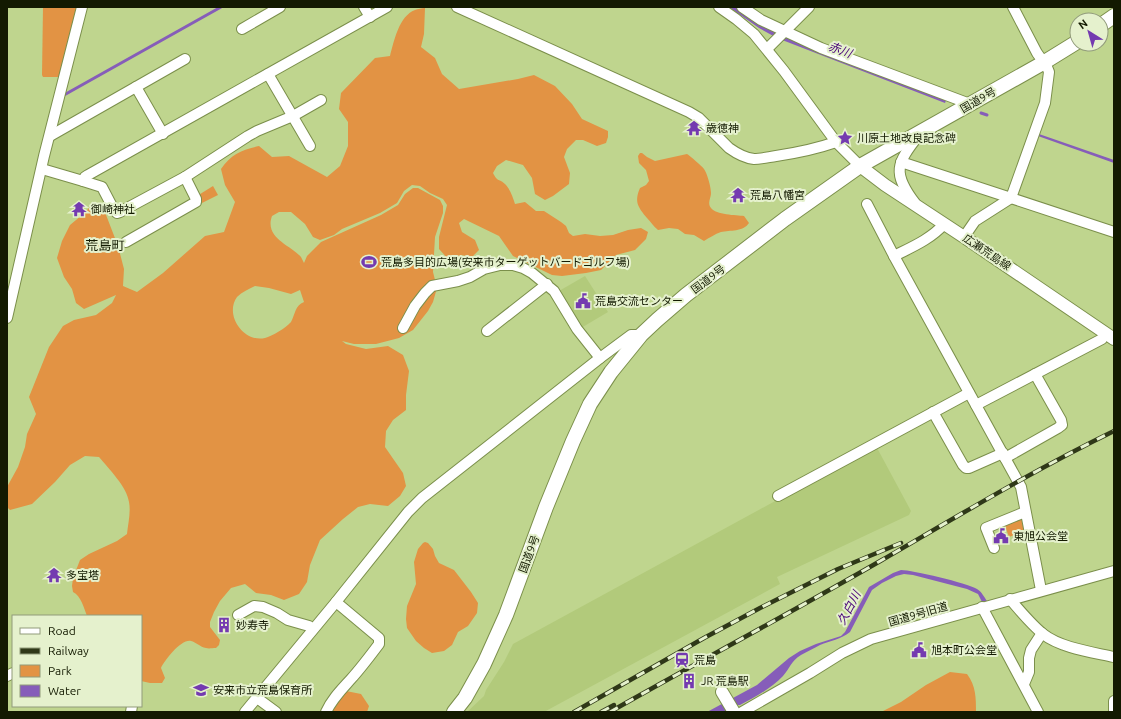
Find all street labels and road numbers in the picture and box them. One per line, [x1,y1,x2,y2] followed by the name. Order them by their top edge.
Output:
[958,85,998,115] street label: 国道9号
[961,232,1013,272] street label: 広瀬荒島線
[689,262,727,296] street label: 国道9号
[517,534,541,574] street label: 国道9号
[887,600,949,628] street label: 国道9号旧道

